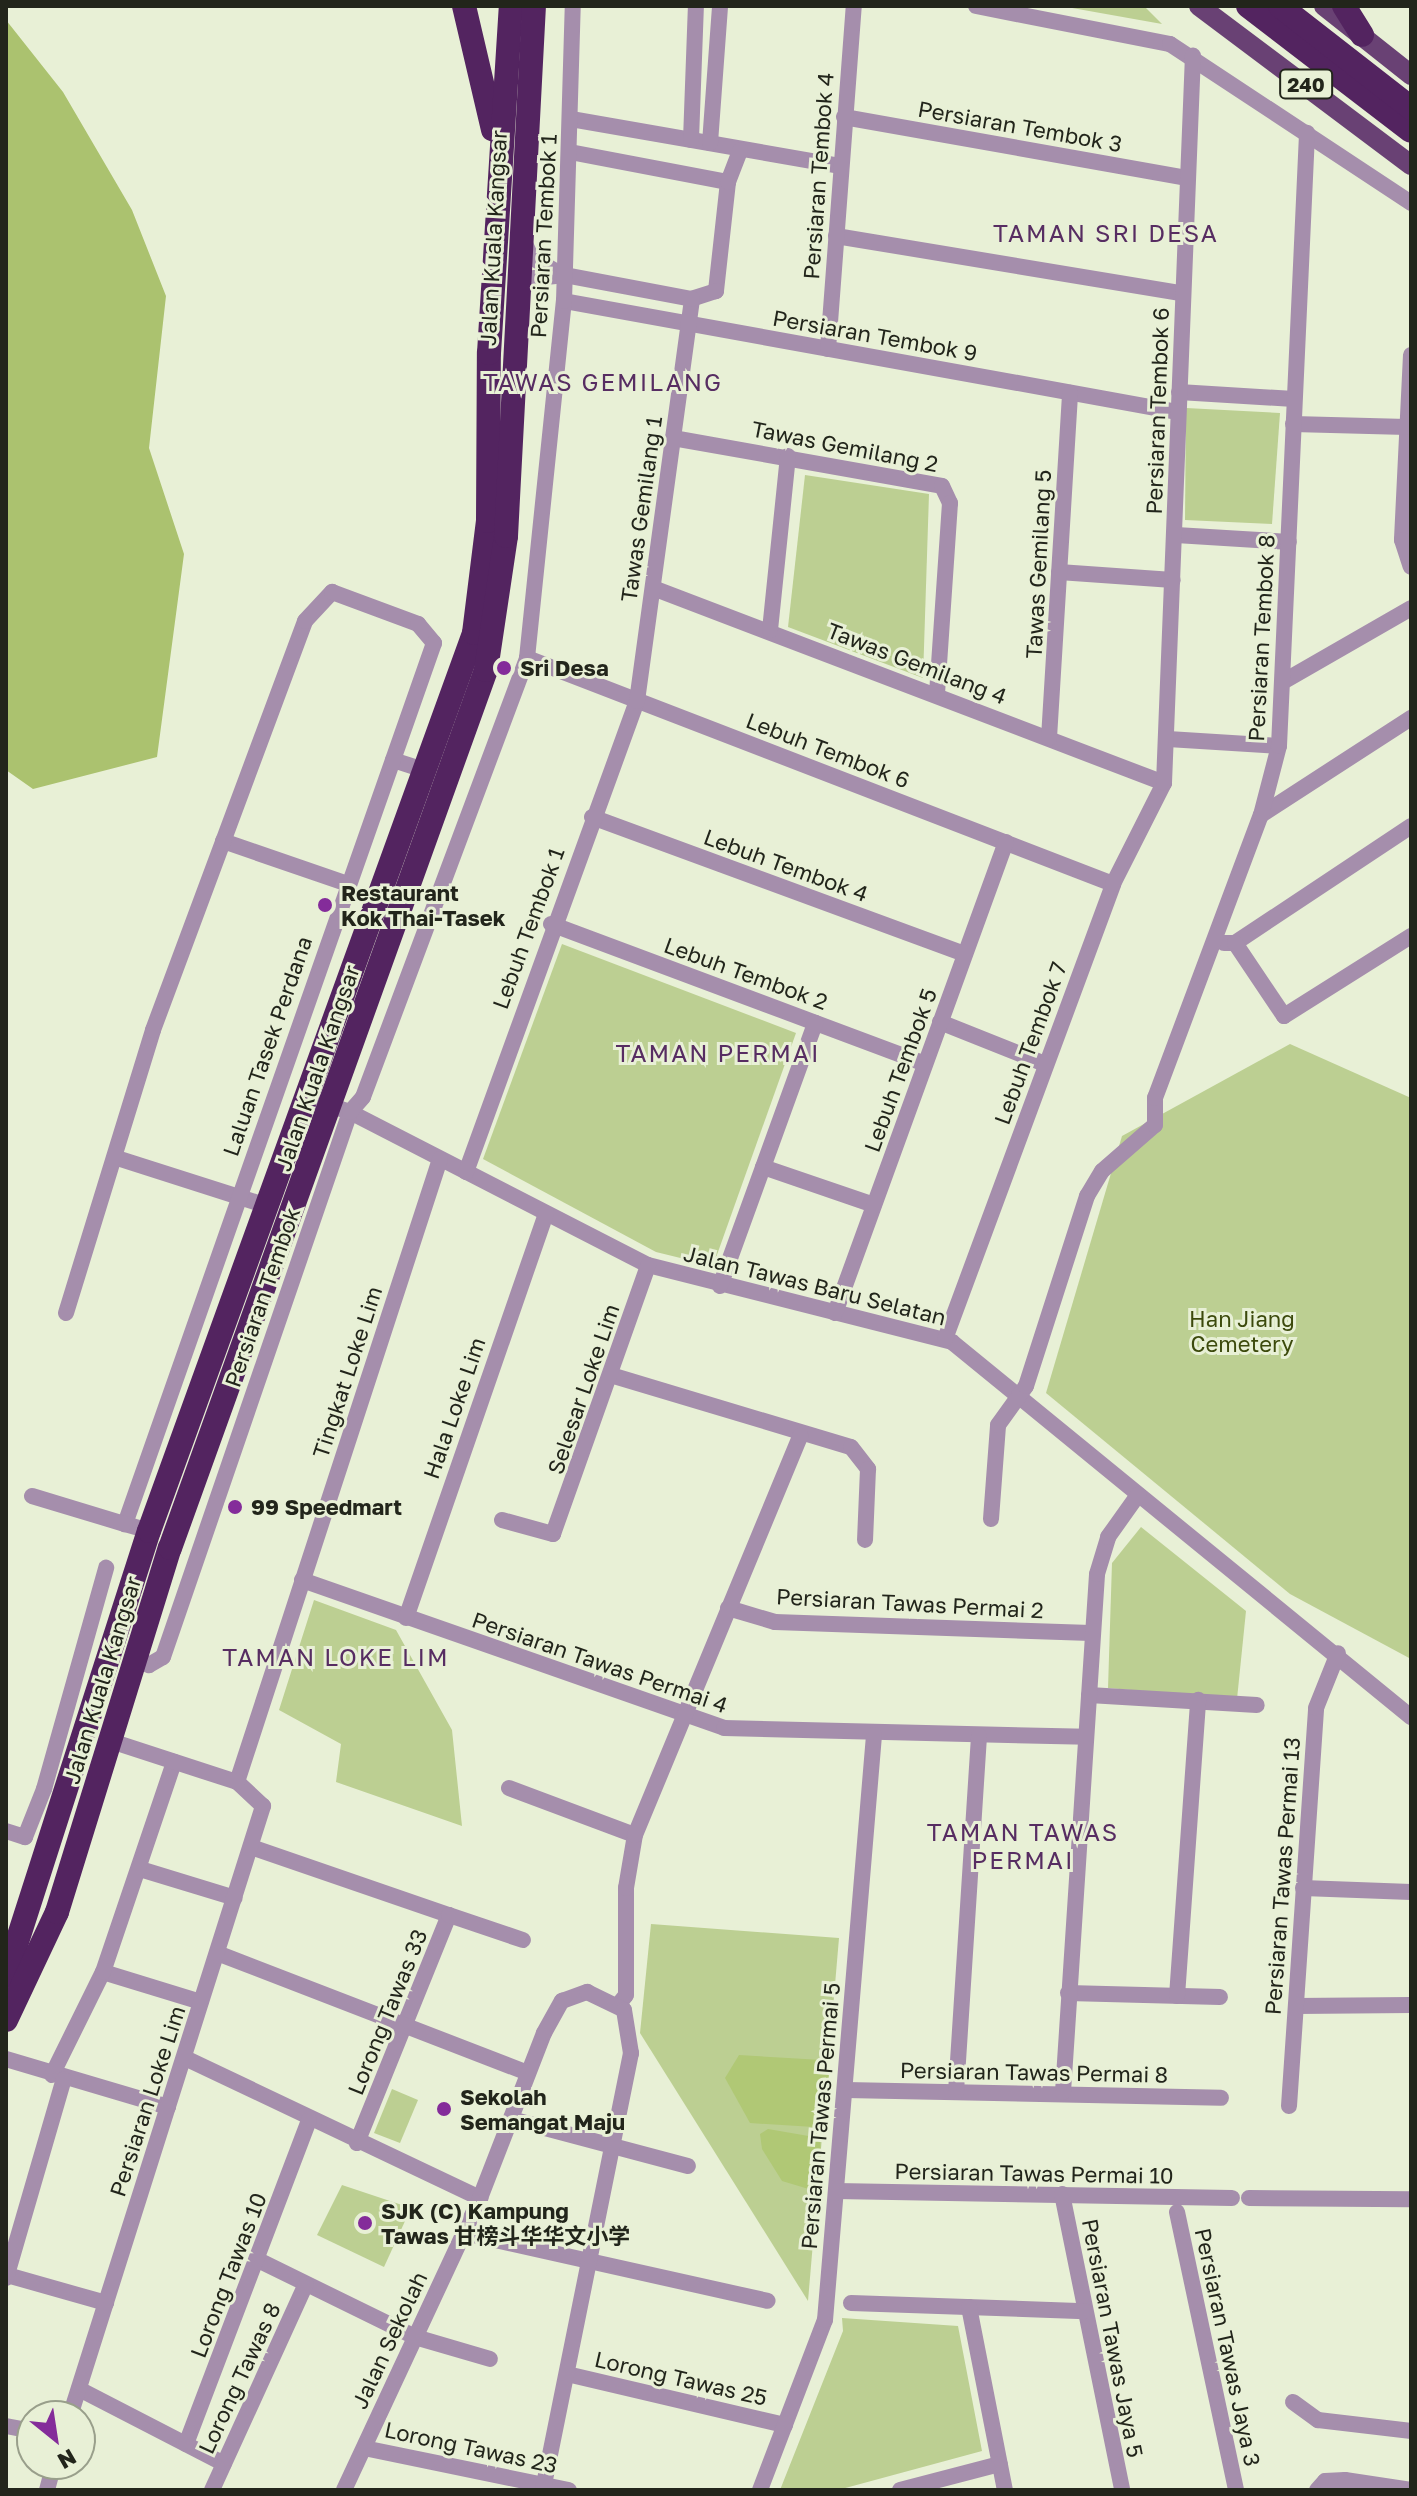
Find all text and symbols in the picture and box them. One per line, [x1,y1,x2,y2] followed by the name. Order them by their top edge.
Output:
[1278,68,1334,100] road number: 240
[798,72,838,280] street label: Persiaran Tembok 4
[916,95,1124,157] street label: Persiaran Tembok 3
[474,130,512,346] street label: Jalan Kuala Kangsar
[524,133,562,339] street label: Persiaran Tembok 1
[993,219,1219,247] district label: TAMAN SRI DESA
[771,304,979,366] street label: Persiaran Tembok 9
[1140,307,1174,515] street label: Persiaran Tembok 6
[483,368,723,396] district label: TAWAS GEMILANG
[615,414,667,604] street label: Tawas Gemilang 1
[750,415,940,477] street label: Tawas Gemilang 2
[1020,469,1056,659] street label: Tawas Gemilang 5
[1242,534,1280,742] street label: Persiaran Tembok 8
[824,617,1010,709] street label: Tawas Gemilang 4
[520,655,609,681] place label: Sri Desa
[495,659,513,677] marker: Sri Desa
[743,707,913,793] street label: Lebuh Tembok 6
[700,823,872,907] street label: Lebuh Tembok 4
[486,844,570,1012] street label: Lebuh Tembok 1
[341,879,506,930] place label: Restaurant Kok Thai-Tasek
[316,896,334,914] marker: Restaurant Kok Thai-Tasek
[661,931,831,1015] street label: Lebuh Tembok 2
[217,933,317,1159] street label: Laluan Tasek Perdana
[988,958,1072,1128] street label: Lebuh Tembok 7
[269,962,365,1174] street label: Jalan Kuala Kangsar
[858,985,942,1155] street label: Lebuh Tembok 5
[616,1039,820,1067] district label: TAMAN PERMAI
[219,1204,305,1390] street label: Persiaran Tembok
[681,1240,949,1330] street label: Jalan Tawas Baru Selatan
[307,1283,387,1461] street label: Tingkat Loke Lim
[542,1300,624,1478] street label: Selesar Loke Lim
[1189,1305,1295,1356] park label: Han Jiang Cemetery
[417,1334,491,1482] street label: Hala Loke Lim
[251,1494,402,1520] place label: 99 Speedmart
[226,1498,244,1516] marker: 99 Speedmart
[58,1573,146,1787] street label: Jalan Kuala Kangsar
[776,1583,1044,1623] street label: Persiaran Tawas Permai 2
[469,1606,731,1718] street label: Persiaran Tawas Permai 4
[222,1643,450,1671] district label: TAMAN LOKE LIM
[1259,1736,1305,2016] street label: Persiaran Tawas Permai 13
[927,1818,1119,1874] district label: TAMAN TAWAS PERMAI
[342,1925,432,2099] street label: Lorong Tawas 33
[795,1981,845,2251] street label: Persiaran Tawas Permai 5
[104,2002,190,2200] street label: Persiaran Loke Lim
[900,2056,1168,2088] street label: Persiaran Tawas Permai 8
[460,2083,625,2134] place label: Sekolah Semangat Maju
[435,2100,453,2118] marker: Sekolah Semangat Maju
[894,2157,1174,2189] street label: Persiaran Tawas Permai 10
[184,2189,272,2361] street label: Lorong Tawas 10
[381,2197,630,2248] place label: SJK (C) Kampung Tawas 甘榜斗华华文小学
[356,2214,374,2232] marker: SJK (C) Kampung Tawas 甘榜斗华华文小学
[1077,2216,1149,2460] street label: Persiaran Tawas Jaya 5
[1190,2225,1266,2469] street label: Persiaran Tawas Jaya 3
[346,2267,432,2413] street label: Jalan Sekolah
[192,2298,286,2458] street label: Lorong Tawas 8
[592,2345,770,2411] street label: Lorong Tawas 25
[16,2400,96,2480] north arrow
[382,2416,560,2478] street label: Lorong Tawas 23
[53,2444,81,2475] text: N

